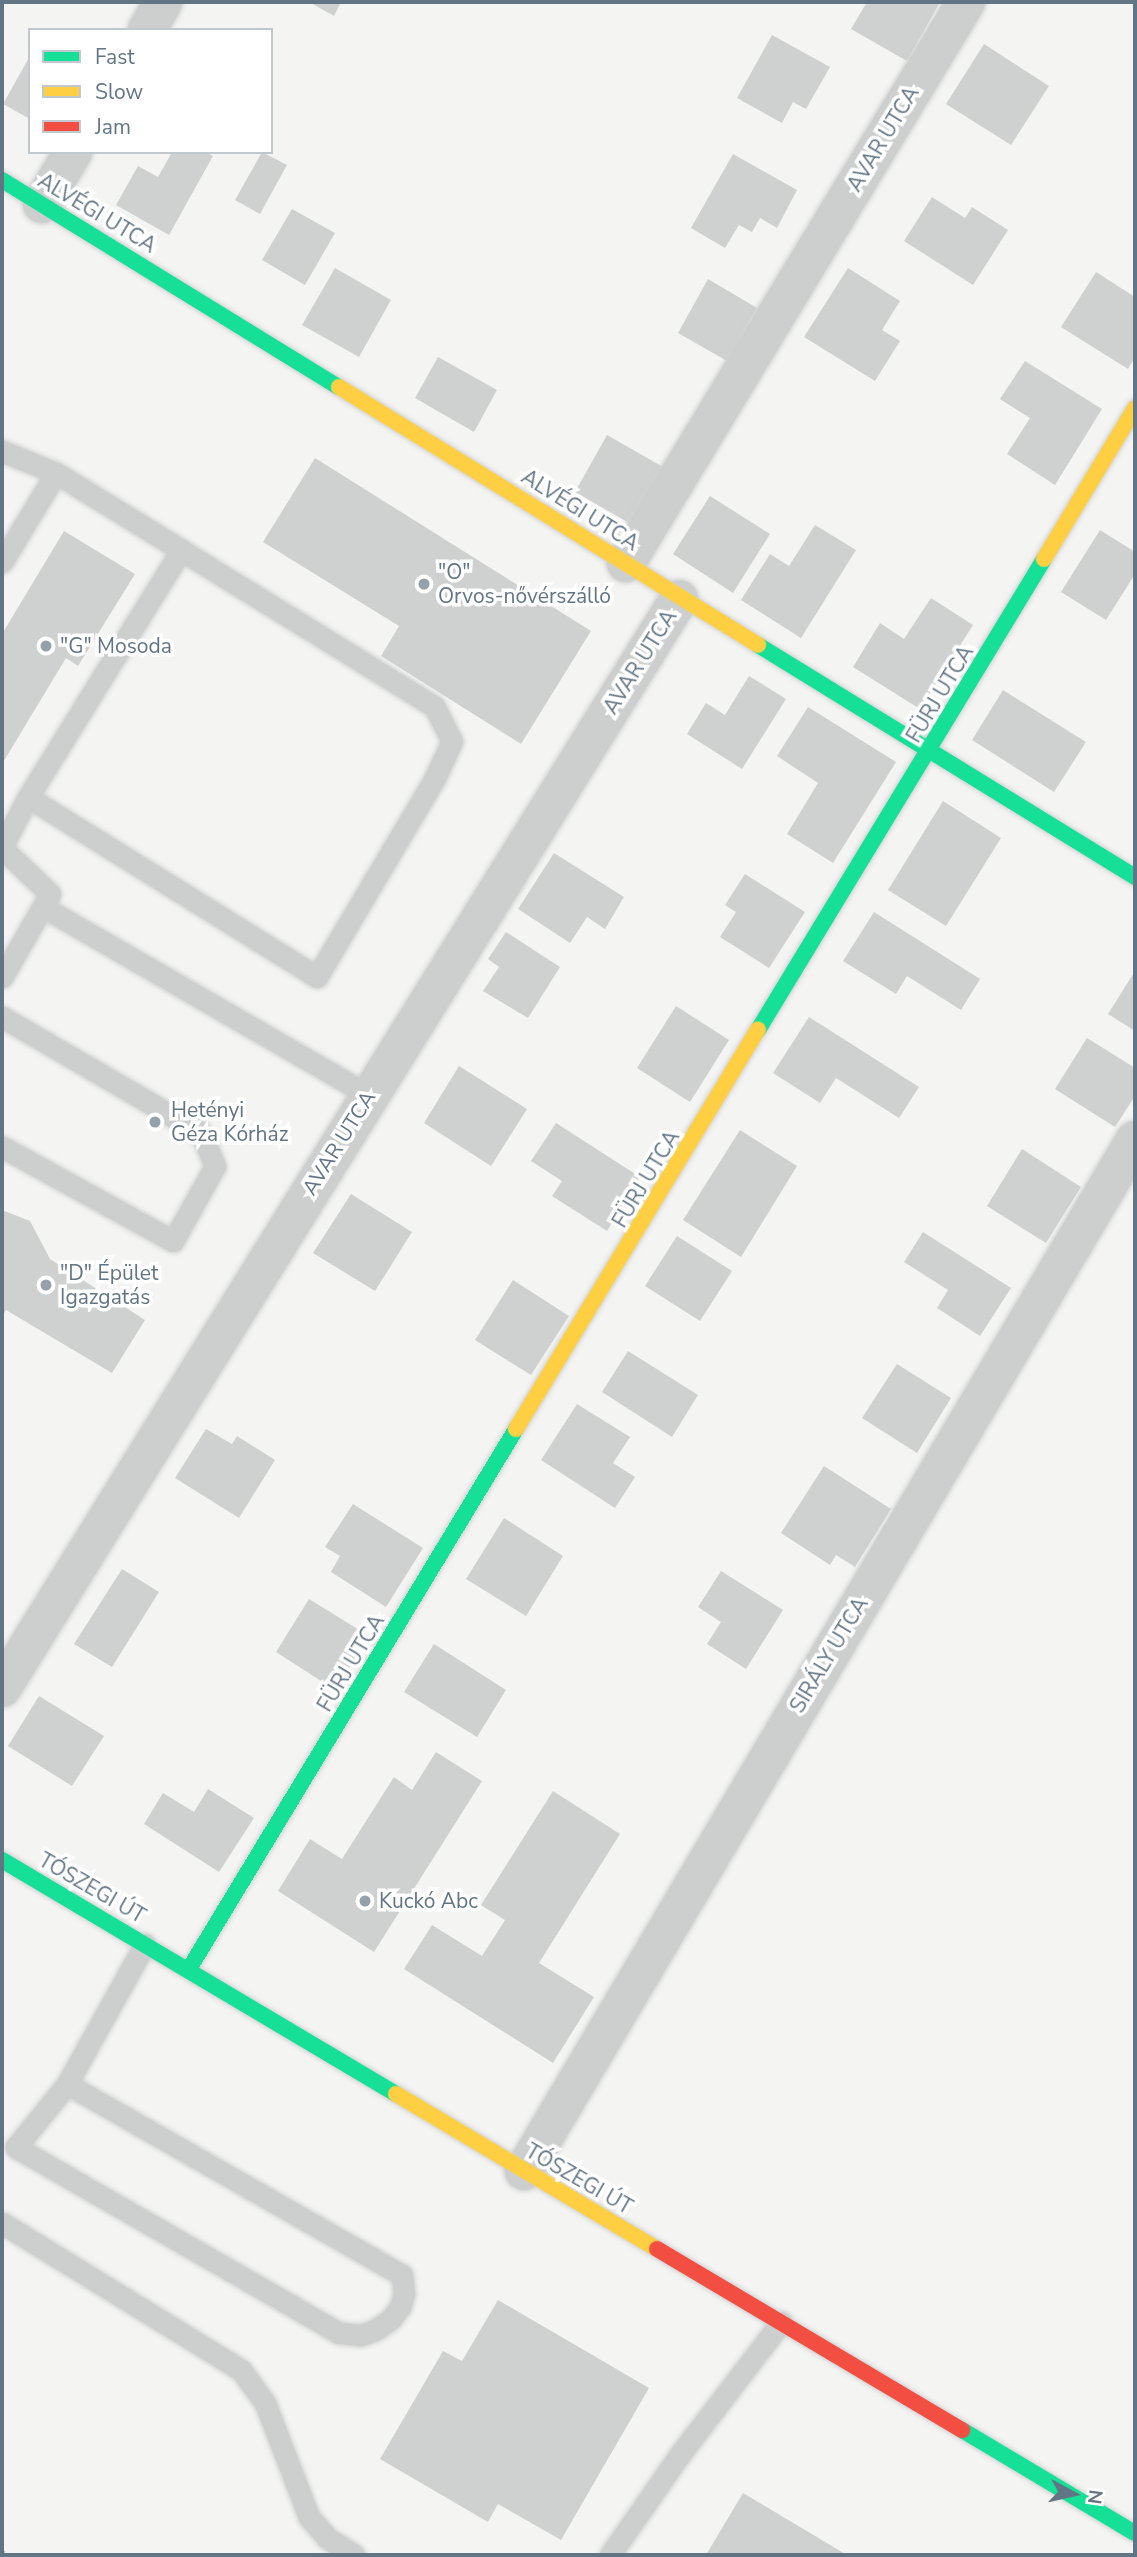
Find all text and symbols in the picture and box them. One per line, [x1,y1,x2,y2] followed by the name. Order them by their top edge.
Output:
[28,28,273,154] legend
[95,43,135,71] text: Fast
[95,78,143,106] text: Slow
[842,82,924,196] street label: AVAR UTCA
[95,113,131,141] text: Jam
[33,168,161,258] street label: ALVÉGI UTCA
[517,464,643,556] street label: ALVÉGI UTCA
[438,559,611,609] place label: "O" Orvos-nővérszálló
[416,576,432,592] marker: "O" Orvos-nővérszálló
[598,605,682,719] street label: AVAR UTCA
[60,633,172,659] place label: "G" Mosoda
[38,638,54,654] marker: "G" Mosoda
[901,641,979,747] street label: FÜRJ UTCA
[297,1086,381,1200] street label: AVAR UTCA
[171,1097,288,1147] place label: Hetényi Géza Kórház
[145,1112,165,1132] marker: Hetényi Géza Kórház
[607,1126,685,1232] street label: FÜRJ UTCA
[60,1260,158,1310] place label: "D" Épület Igazgatás
[38,1277,54,1293] marker: "D" Épület Igazgatás
[785,1593,873,1717] street label: SIRÁLY UTCA
[312,1610,390,1716] street label: FÜRJ UTCA
[34,1847,150,1929] street label: TÓSZEGI ÚT
[379,1888,478,1914] place label: Kuckó Abc
[357,1893,373,1909] marker: Kuckó Abc
[521,2138,637,2220] street label: TÓSZEGI ÚT
[1039,2459,1109,2529] north arrow
[1081,2488,1109,2506] text: N

